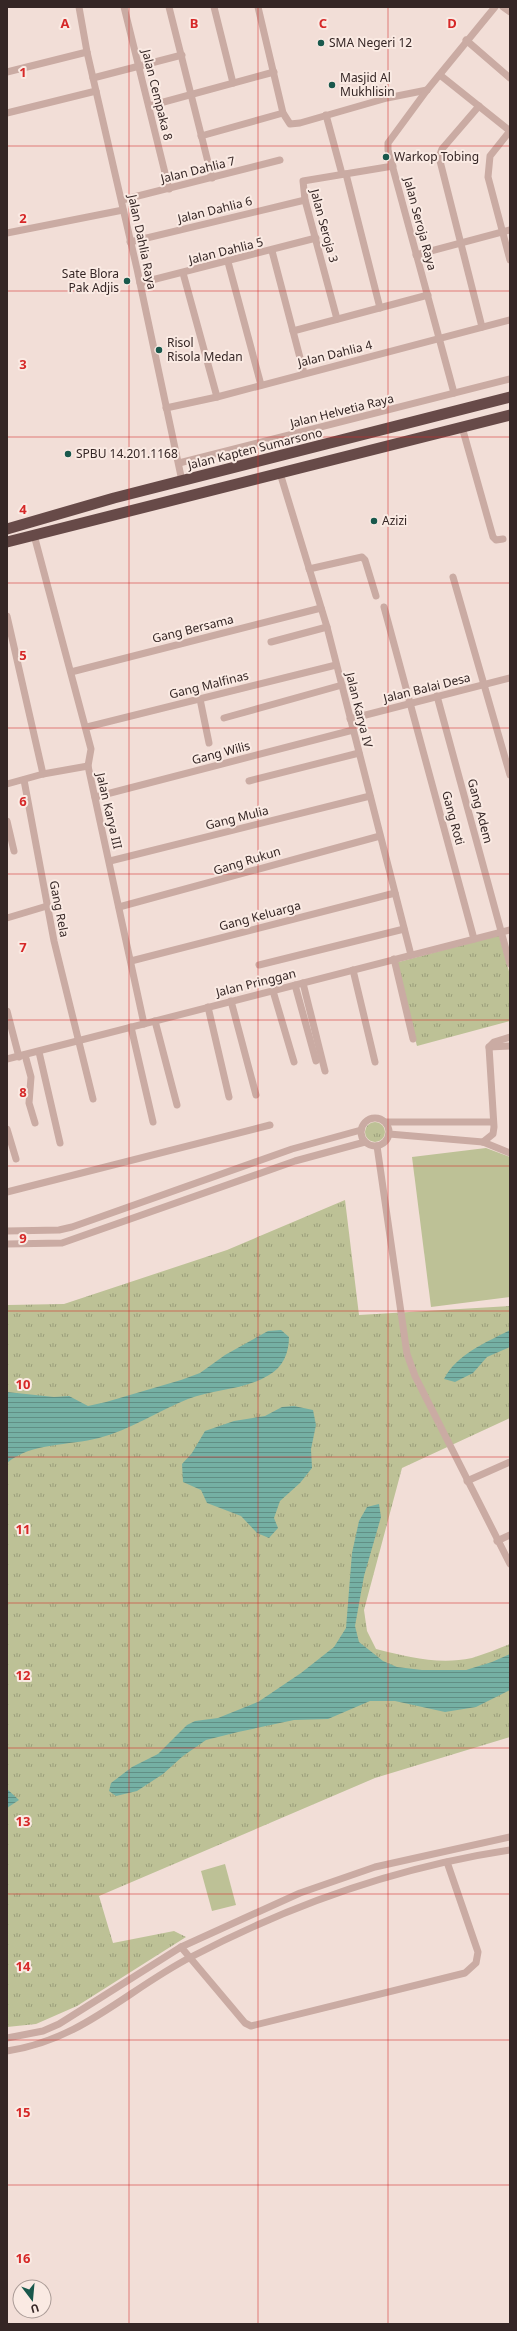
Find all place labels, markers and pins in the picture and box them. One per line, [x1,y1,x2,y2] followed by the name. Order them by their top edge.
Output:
[329,34,412,51] place label: SMA Negeri 12
[316,38,326,48] marker: SMA Negeri 12
[340,69,395,100] place label: Masjid Al Mukhlisin
[327,80,337,90] marker: Masjid Al Mukhlisin
[394,148,479,165] place label: Warkop Tobing
[381,152,391,162] marker: Warkop Tobing
[62,265,119,296] place label: Sate Blora Pak Adjis
[122,276,132,286] marker: Sate Blora Pak Adjis
[167,334,243,365] place label: Risol Risola Medan
[154,345,164,355] marker: Risol Risola Medan
[76,445,178,462] place label: SPBU 14.201.1168
[63,449,73,459] marker: SPBU 14.201.1168
[382,512,407,529] place label: Azizi
[369,516,379,526] marker: Azizi

